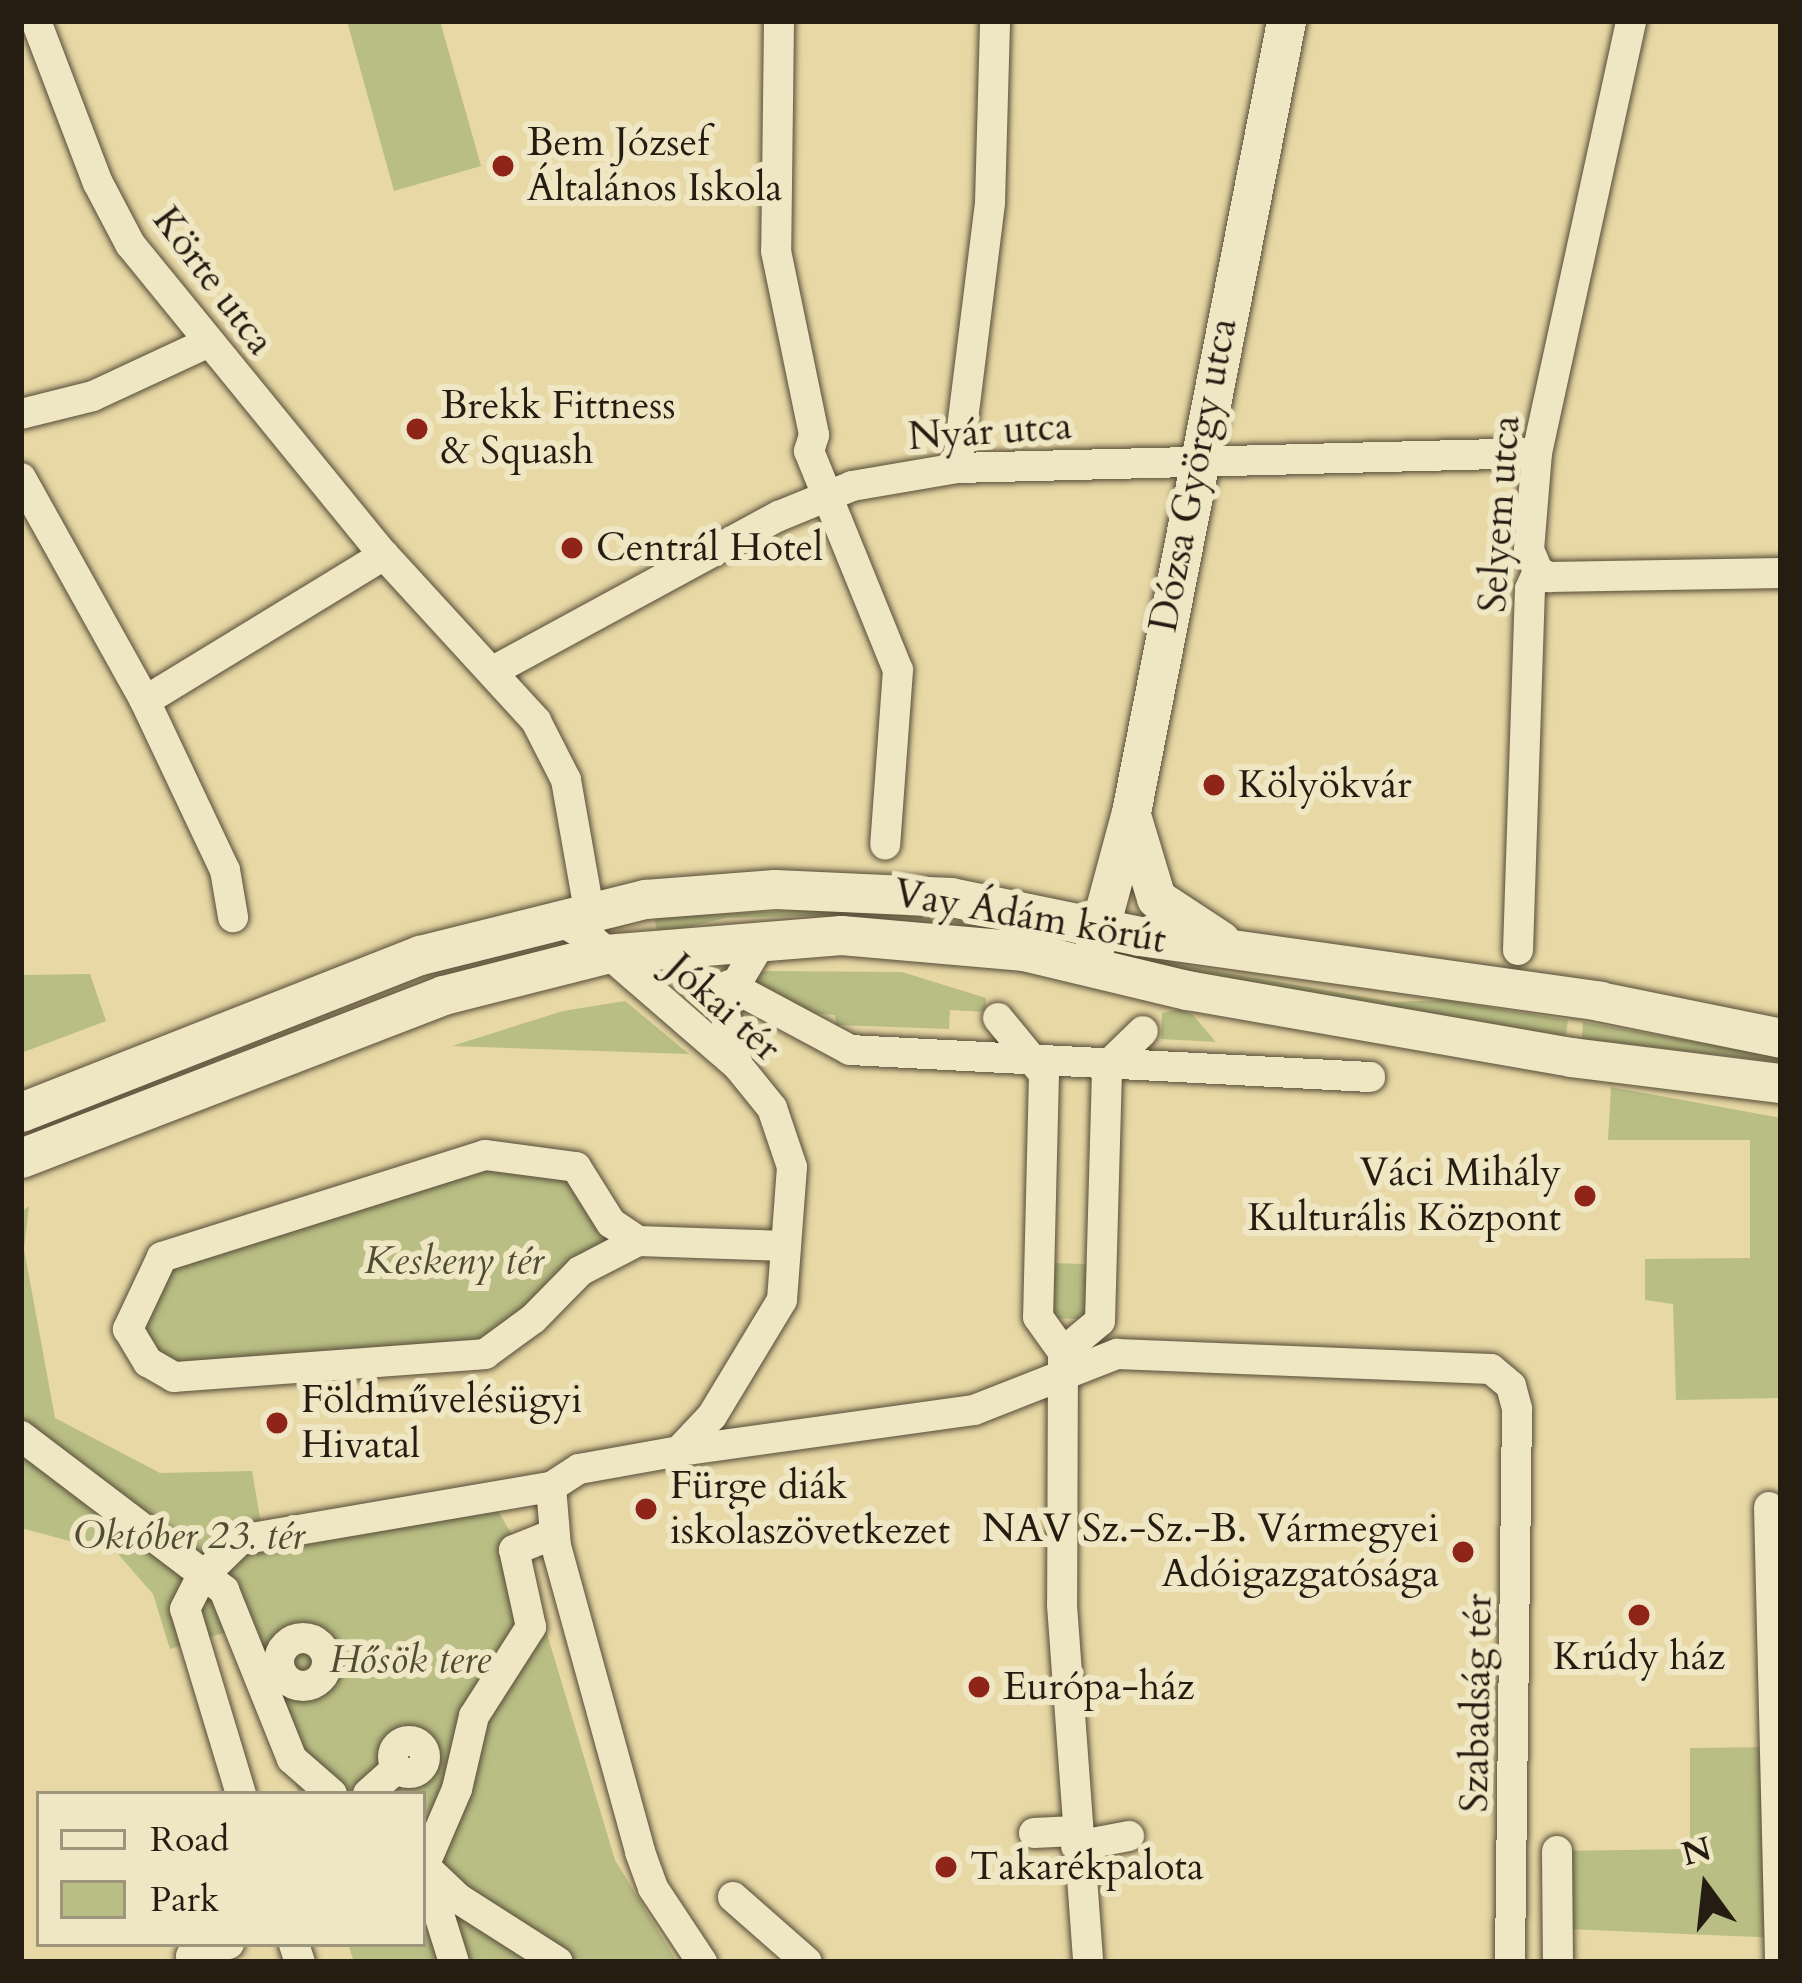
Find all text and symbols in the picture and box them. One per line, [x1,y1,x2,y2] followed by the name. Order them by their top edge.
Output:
[527,121,782,212] place label: Bem József Általános Iskola
[490,153,516,179] marker: Bem József Általános Iskola
[142,198,284,364] street label: Körte utca
[1141,314,1247,636] street label: Dózsa György utca
[441,384,675,475] place label: Brekk Fittness & Squash
[907,403,1073,461] street label: Nyár utca
[1470,414,1530,614] street label: Selyem utca
[404,416,430,442] marker: Brekk Fittness & Squash
[596,525,823,571] place label: Centrál Hotel
[559,535,585,561] marker: Centrál Hotel
[1238,762,1411,808] place label: Kölyökvár
[1201,772,1227,798] marker: Kölyökvár
[890,870,1170,964] street label: Vay Ádám körút
[656,945,790,1071] street label: Jókai tér
[1248,1151,1561,1242] place label: Váci Mihály Kulturális Központ
[1572,1183,1598,1209] marker: Váci Mihály Kulturális Központ
[364,1238,544,1284] park label: Keskeny tér
[301,1378,582,1469] place label: Földművelésügyi Hivatal
[264,1410,290,1436] marker: Földművelésügyi Hivatal
[670,1464,950,1555] place label: Fürge diák iskolaszövetkezet
[633,1496,659,1522] marker: Fürge diák iskolaszövetkezet
[982,1507,1439,1598] place label: NAV Sz.-Sz.-B. Vármegyei Adóigazgatósága
[73,1513,305,1559] park label: Október 23. tér
[1450,1539,1476,1565] marker: NAV Sz.-Sz.-B. Vármegyei Adóigazgatósága
[1452,1593,1502,1813] street label: Szabadság tér
[1626,1602,1652,1628] marker: Krúdy ház
[1553,1634,1725,1680] place label: Krúdy ház
[329,1637,491,1683] park label: Hősök tere
[1003,1664,1194,1710] place label: Európa-ház
[966,1674,992,1700] marker: Európa-ház
[36,1791,426,1947] legend
[150,1815,229,1864] text: Road
[1677,1826,1716,1877] text: N
[1646,1827,1766,1947] north arrow
[970,1844,1204,1890] place label: Takarékpalota
[933,1854,959,1880] marker: Takarékpalota
[150,1875,219,1924] text: Park

